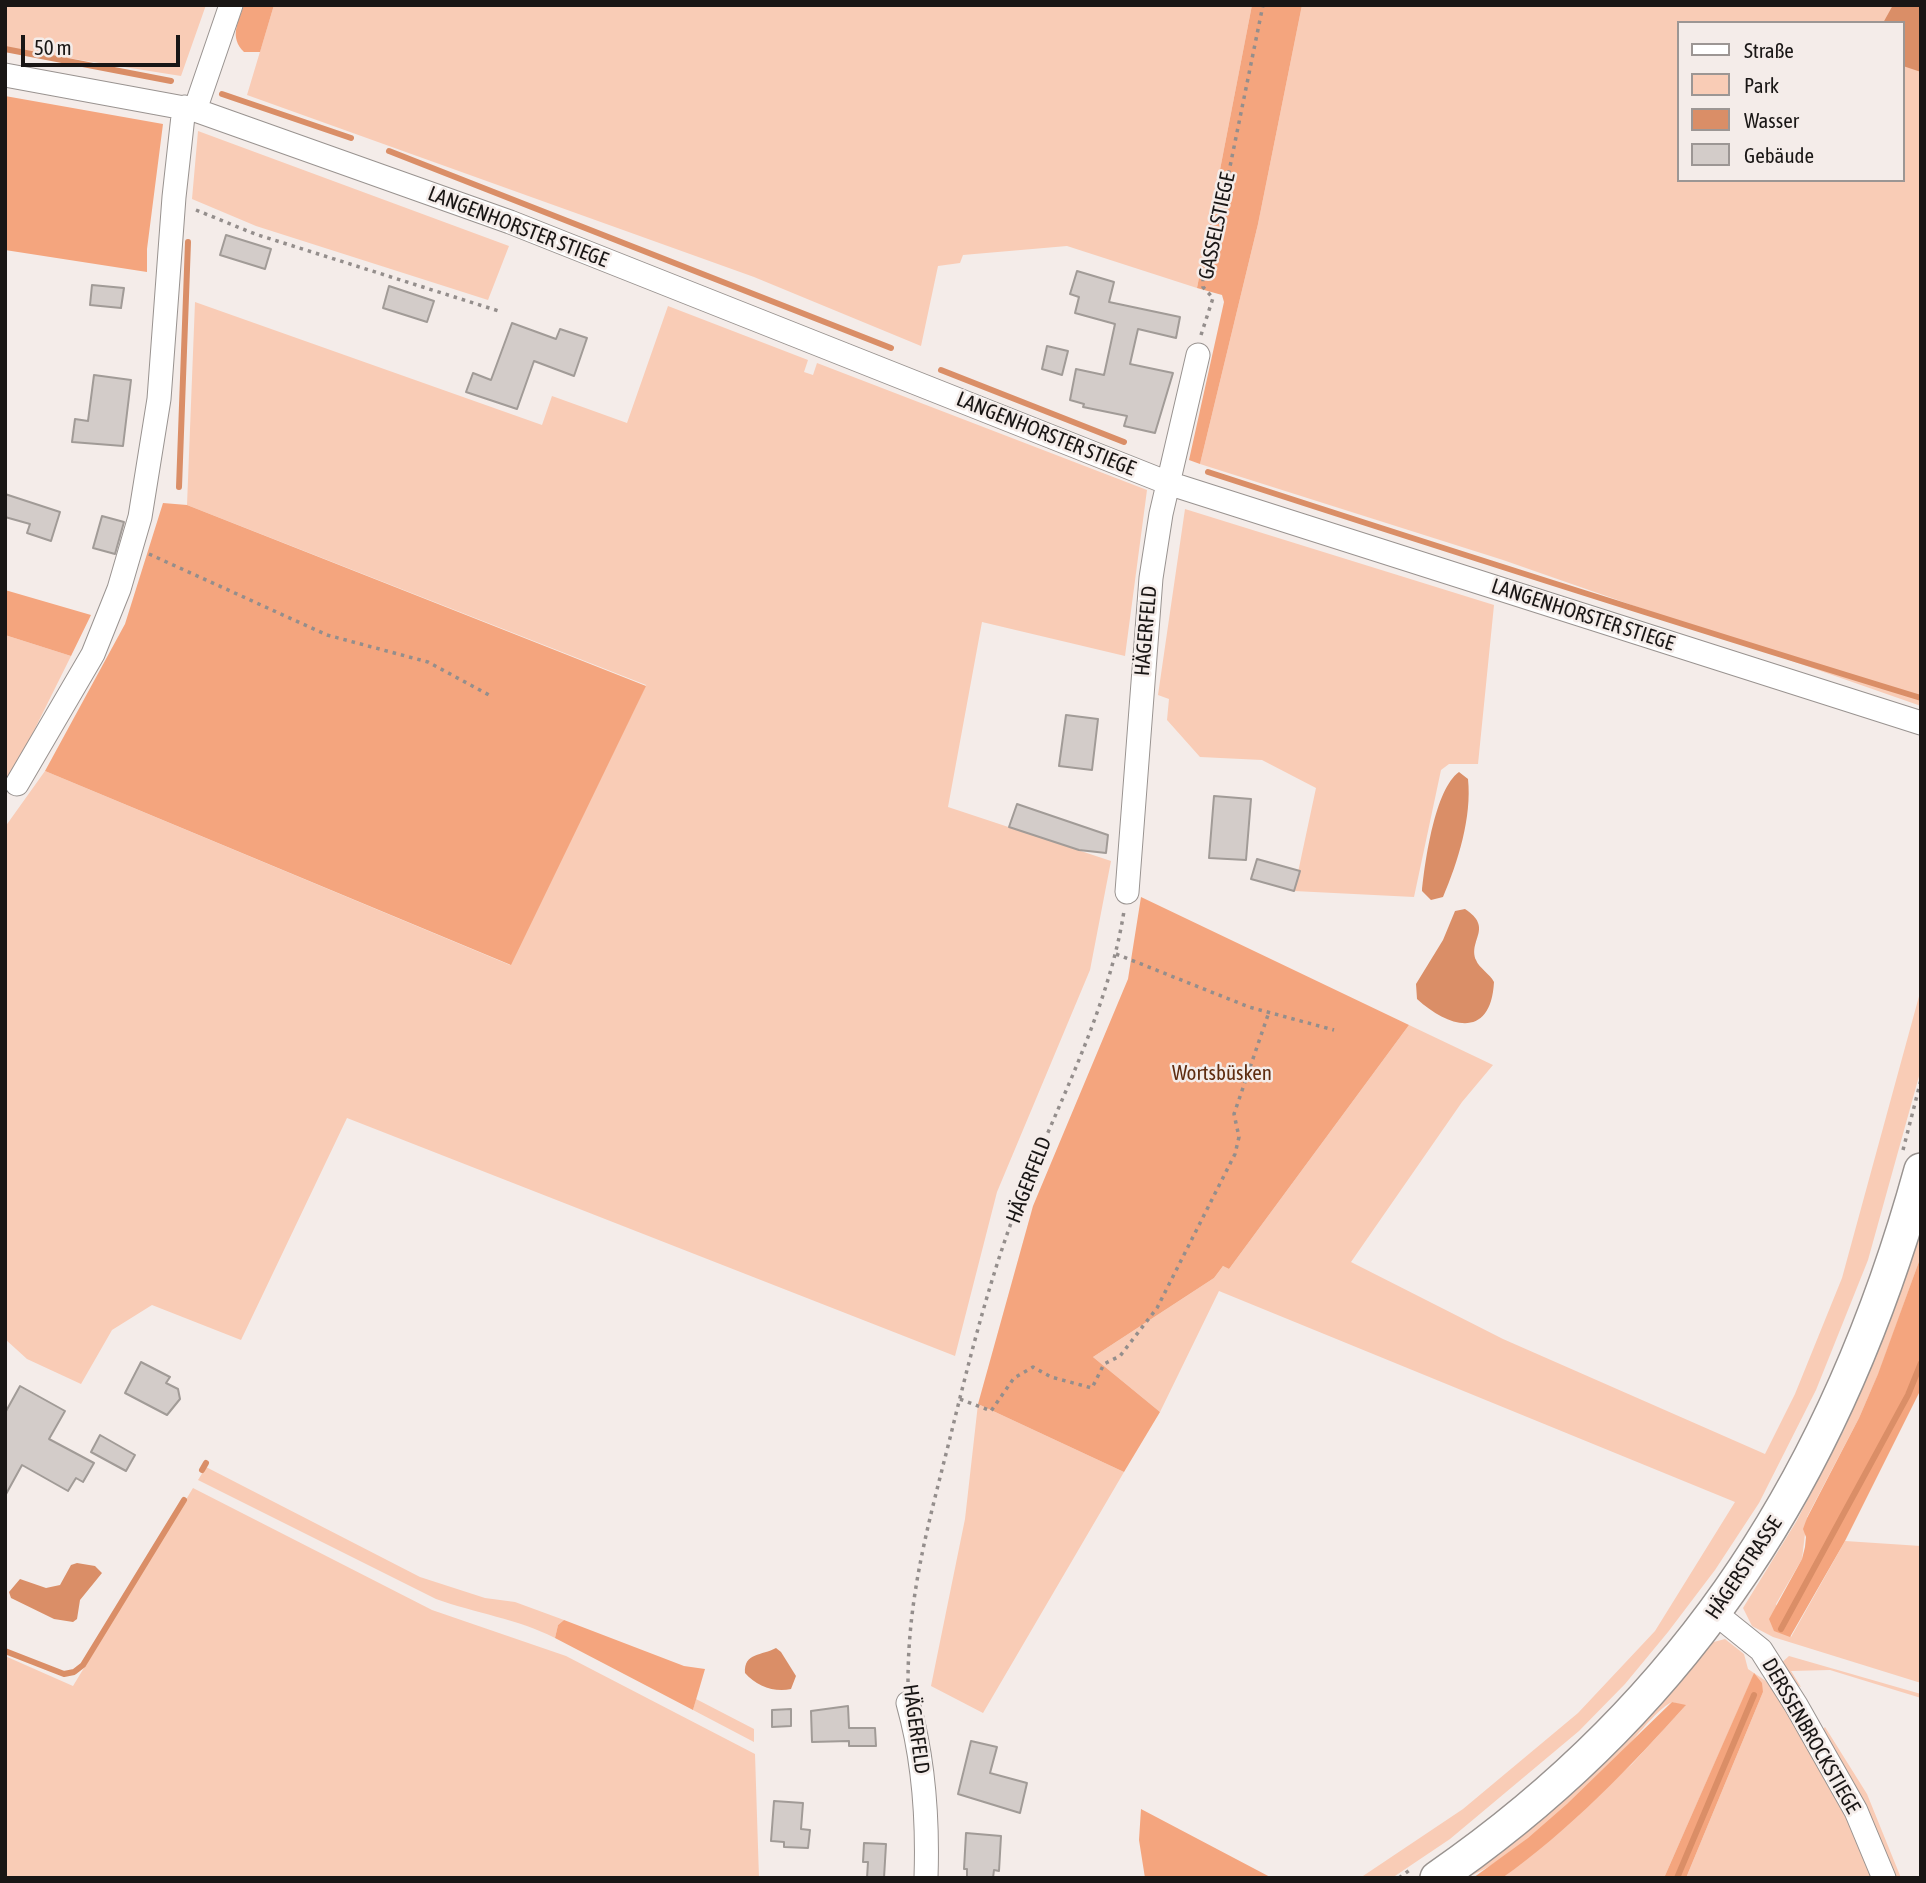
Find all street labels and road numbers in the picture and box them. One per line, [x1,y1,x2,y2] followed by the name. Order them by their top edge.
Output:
[1193,170,1241,282] street label: GASSELSTIEGE
[424,181,612,273] street label: LANGENHORSTER STIEGE
[953,387,1139,481] street label: LANGENHORSTER STIEGE
[1488,574,1678,656] street label: LANGENHORSTER STIEGE
[1130,585,1162,677] street label: HÄGERFELD
[1001,1133,1057,1227] street label: HÄGERFELD
[1700,1512,1788,1624] street label: HÄGERSTRASSE
[1756,1654,1866,1818] street label: DERSSENBROCKSTIEGE
[897,1683,935,1775] street label: HÄGERFELD

